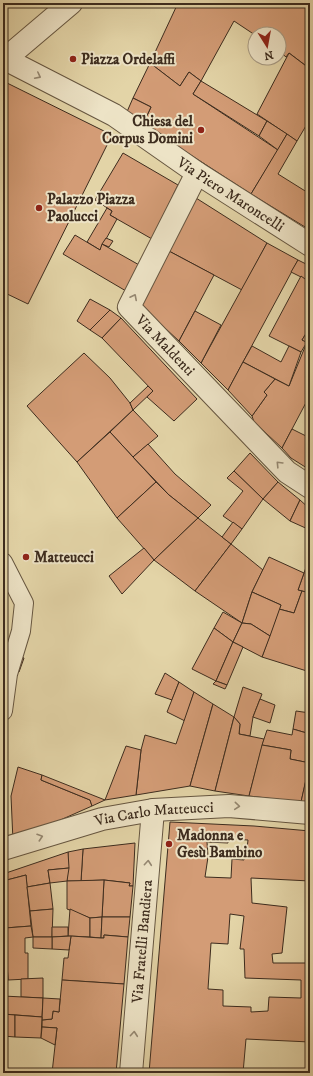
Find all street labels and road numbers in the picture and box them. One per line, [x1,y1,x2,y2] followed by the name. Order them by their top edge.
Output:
[172,152,288,236] street label: Via Piero Maroncelli
[131,310,199,380] street label: Via Maldenti
[91,798,214,831] street label: Via Carlo Matteucci
[128,878,157,1005] street label: Via Fratelli Bandiera

